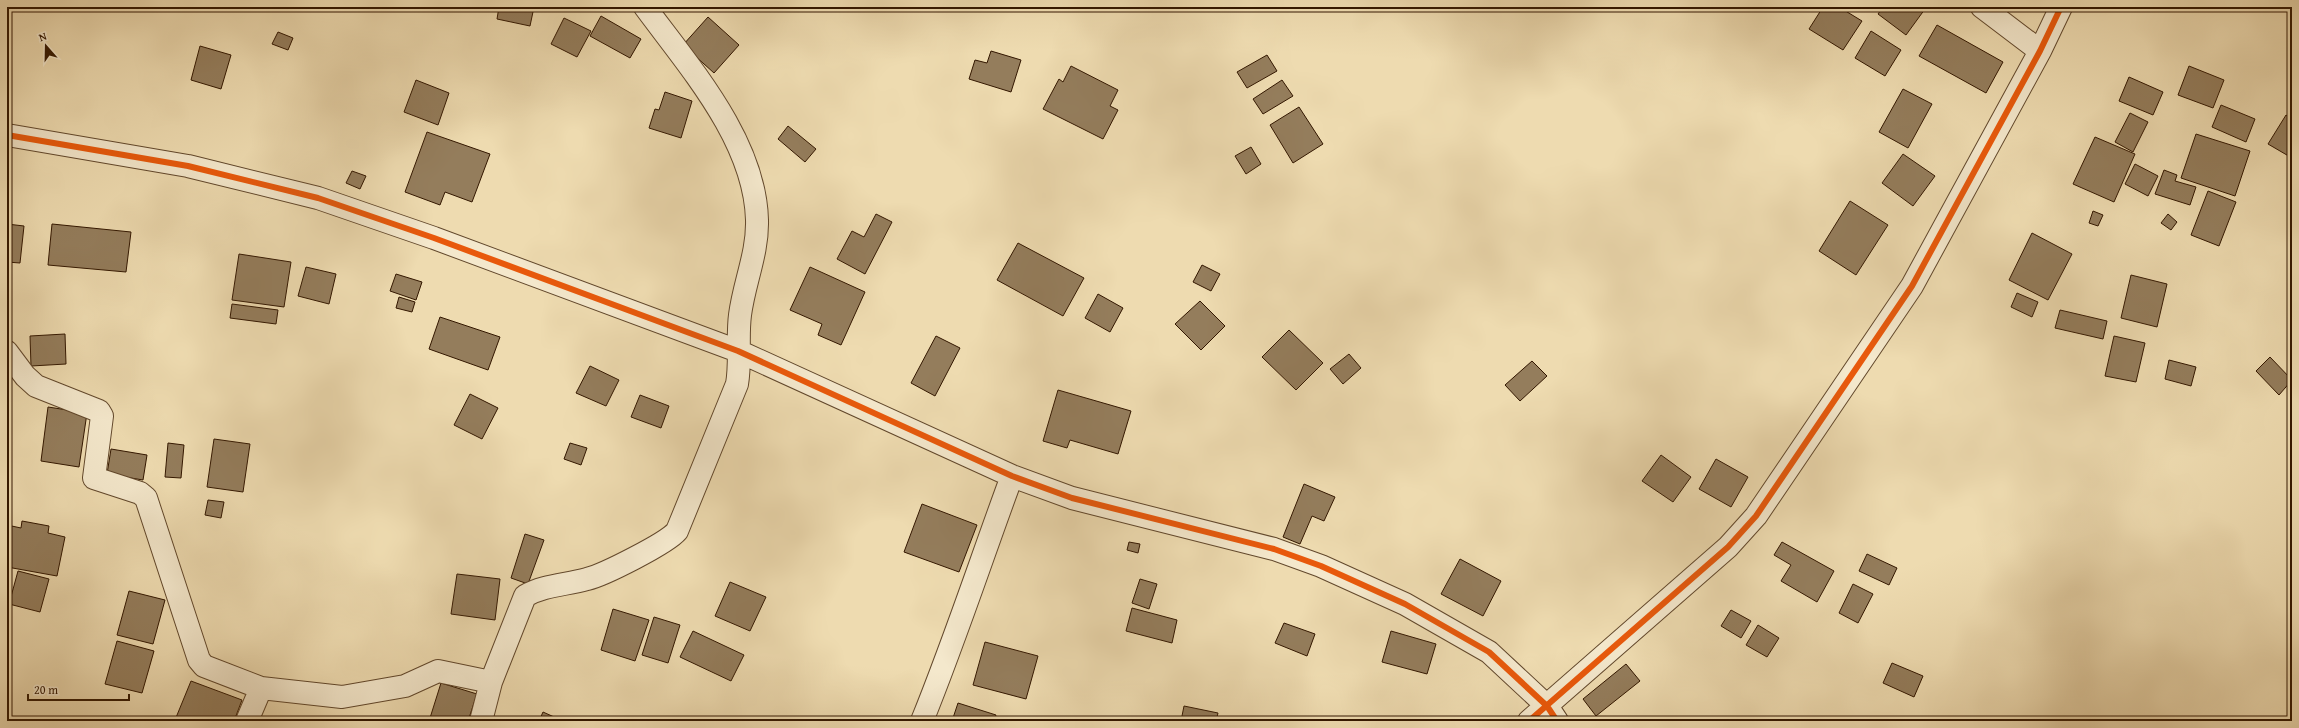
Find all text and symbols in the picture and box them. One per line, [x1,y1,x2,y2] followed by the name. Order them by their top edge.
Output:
[26,26,66,66] north arrow
[36,28,49,45] text: N
[28,676,129,702] scale bar
[34,681,58,698] text: 20 m

